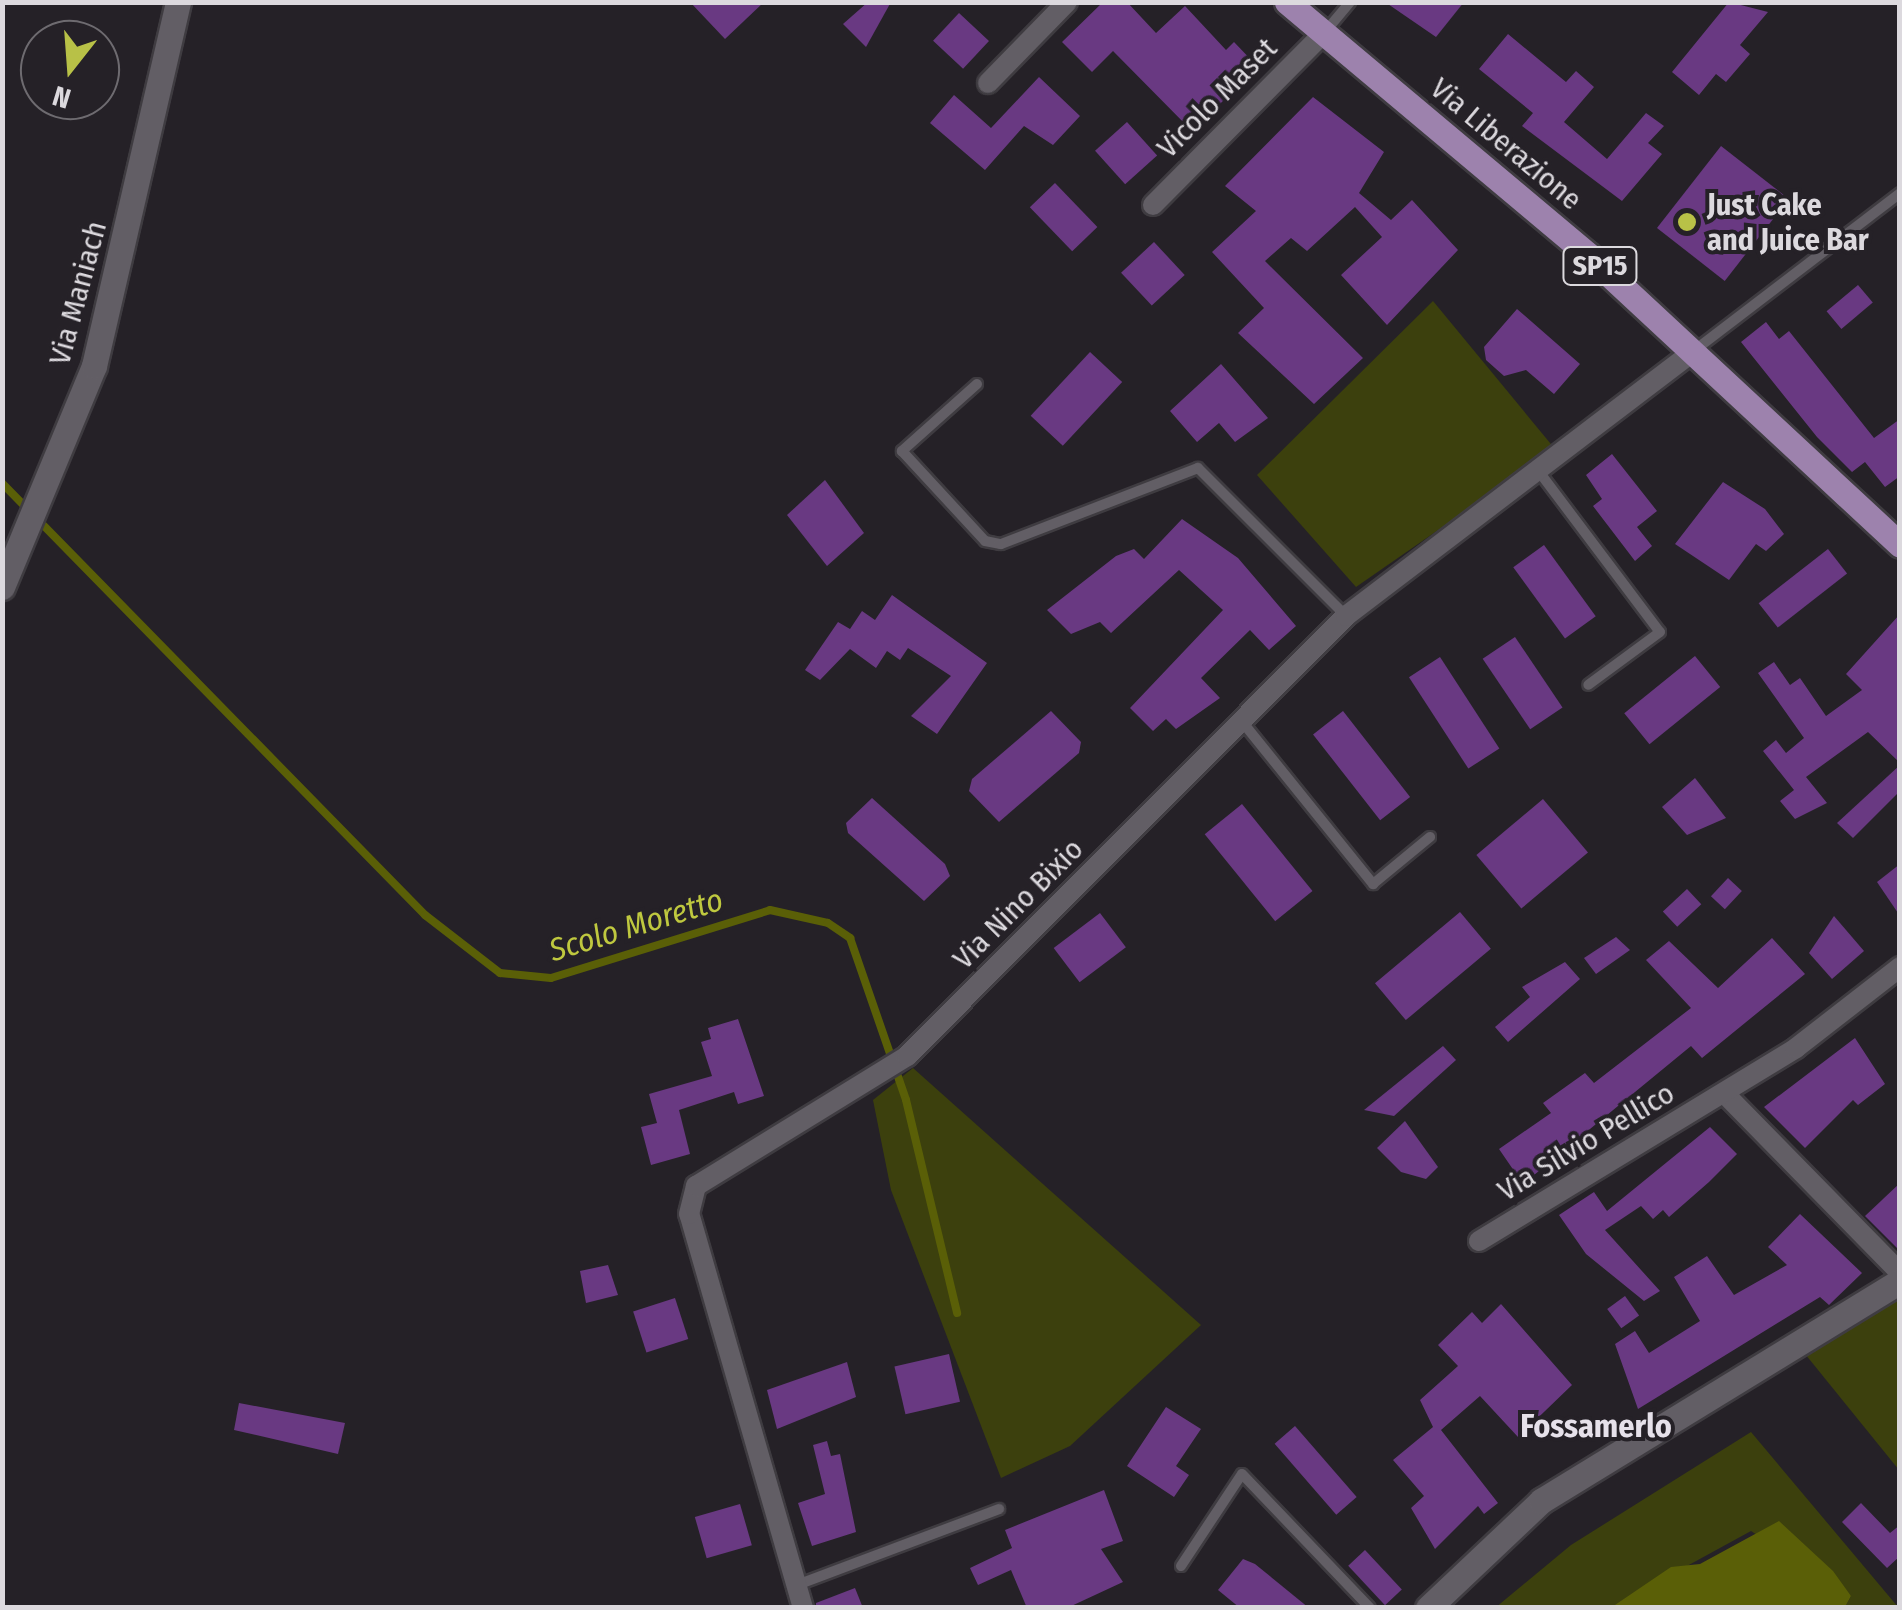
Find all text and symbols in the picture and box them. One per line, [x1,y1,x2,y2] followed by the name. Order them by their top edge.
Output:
[20,20,120,120] north arrow
[1150,31,1284,165] street label: Vicolo Maset
[1423,70,1589,218] street label: Via Liberazione
[49,79,75,115] text: N
[1707,187,1869,258] place label: Just Cake and Juice Bar
[1676,211,1698,233] marker: Just Cake and Juice Bar
[42,217,114,369] street label: Via Maniach
[1560,243,1640,289] road number: SP15
[945,831,1091,977] street label: Via Nino Bixio
[545,880,727,970] water label: Scolo Moretto
[1491,1075,1681,1209] street label: Via Silvio Pellico
[1520,1407,1672,1445] district label: Fossamerlo

